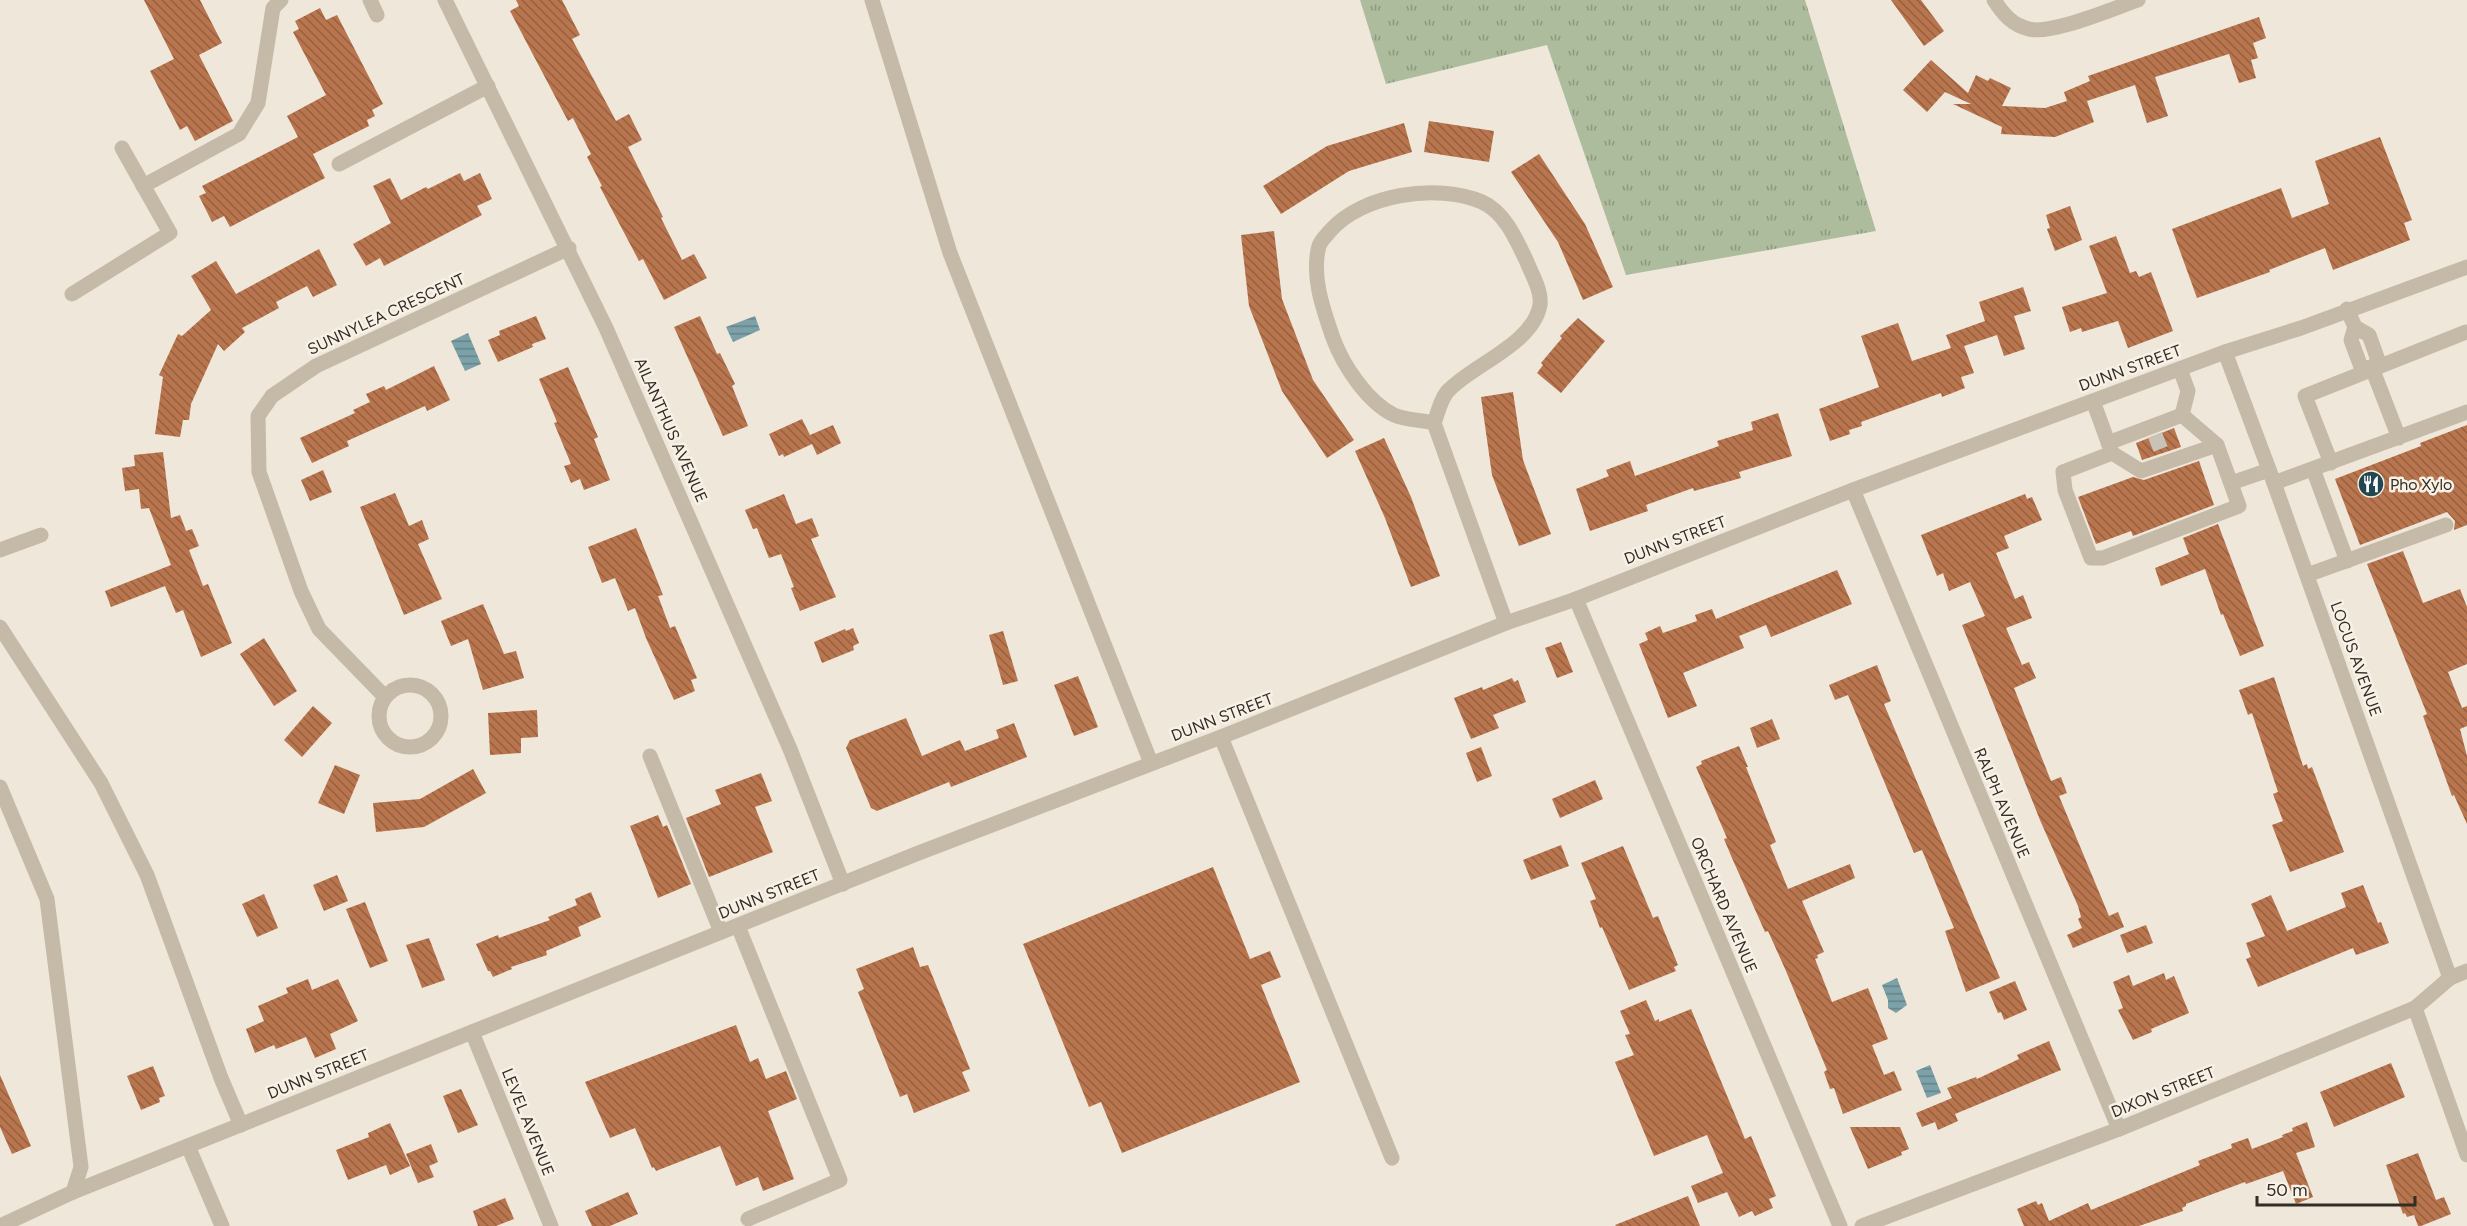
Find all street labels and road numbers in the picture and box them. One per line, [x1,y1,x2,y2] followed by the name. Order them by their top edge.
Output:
[304,269,468,359] street label: SUNNYLEA CRESCENT
[2076,341,2184,395] street label: DUNN STREET
[630,355,712,505] street label: AILANTHUS AVENUE
[1621,512,1729,568] street label: DUNN STREET
[2326,599,2386,719] street label: LOCUS AVENUE
[1168,689,1276,745] street label: DUNN STREET
[1970,745,2034,861] street label: RALPH AVENUE
[1687,834,1761,976] street label: ORCHARD AVENUE
[716,865,823,923] street label: DUNN STREET
[265,1045,372,1103] street label: DUNN STREET
[2108,1062,2218,1121] street label: DIXON STREET
[498,1065,558,1179] street label: LEVEL AVENUE

